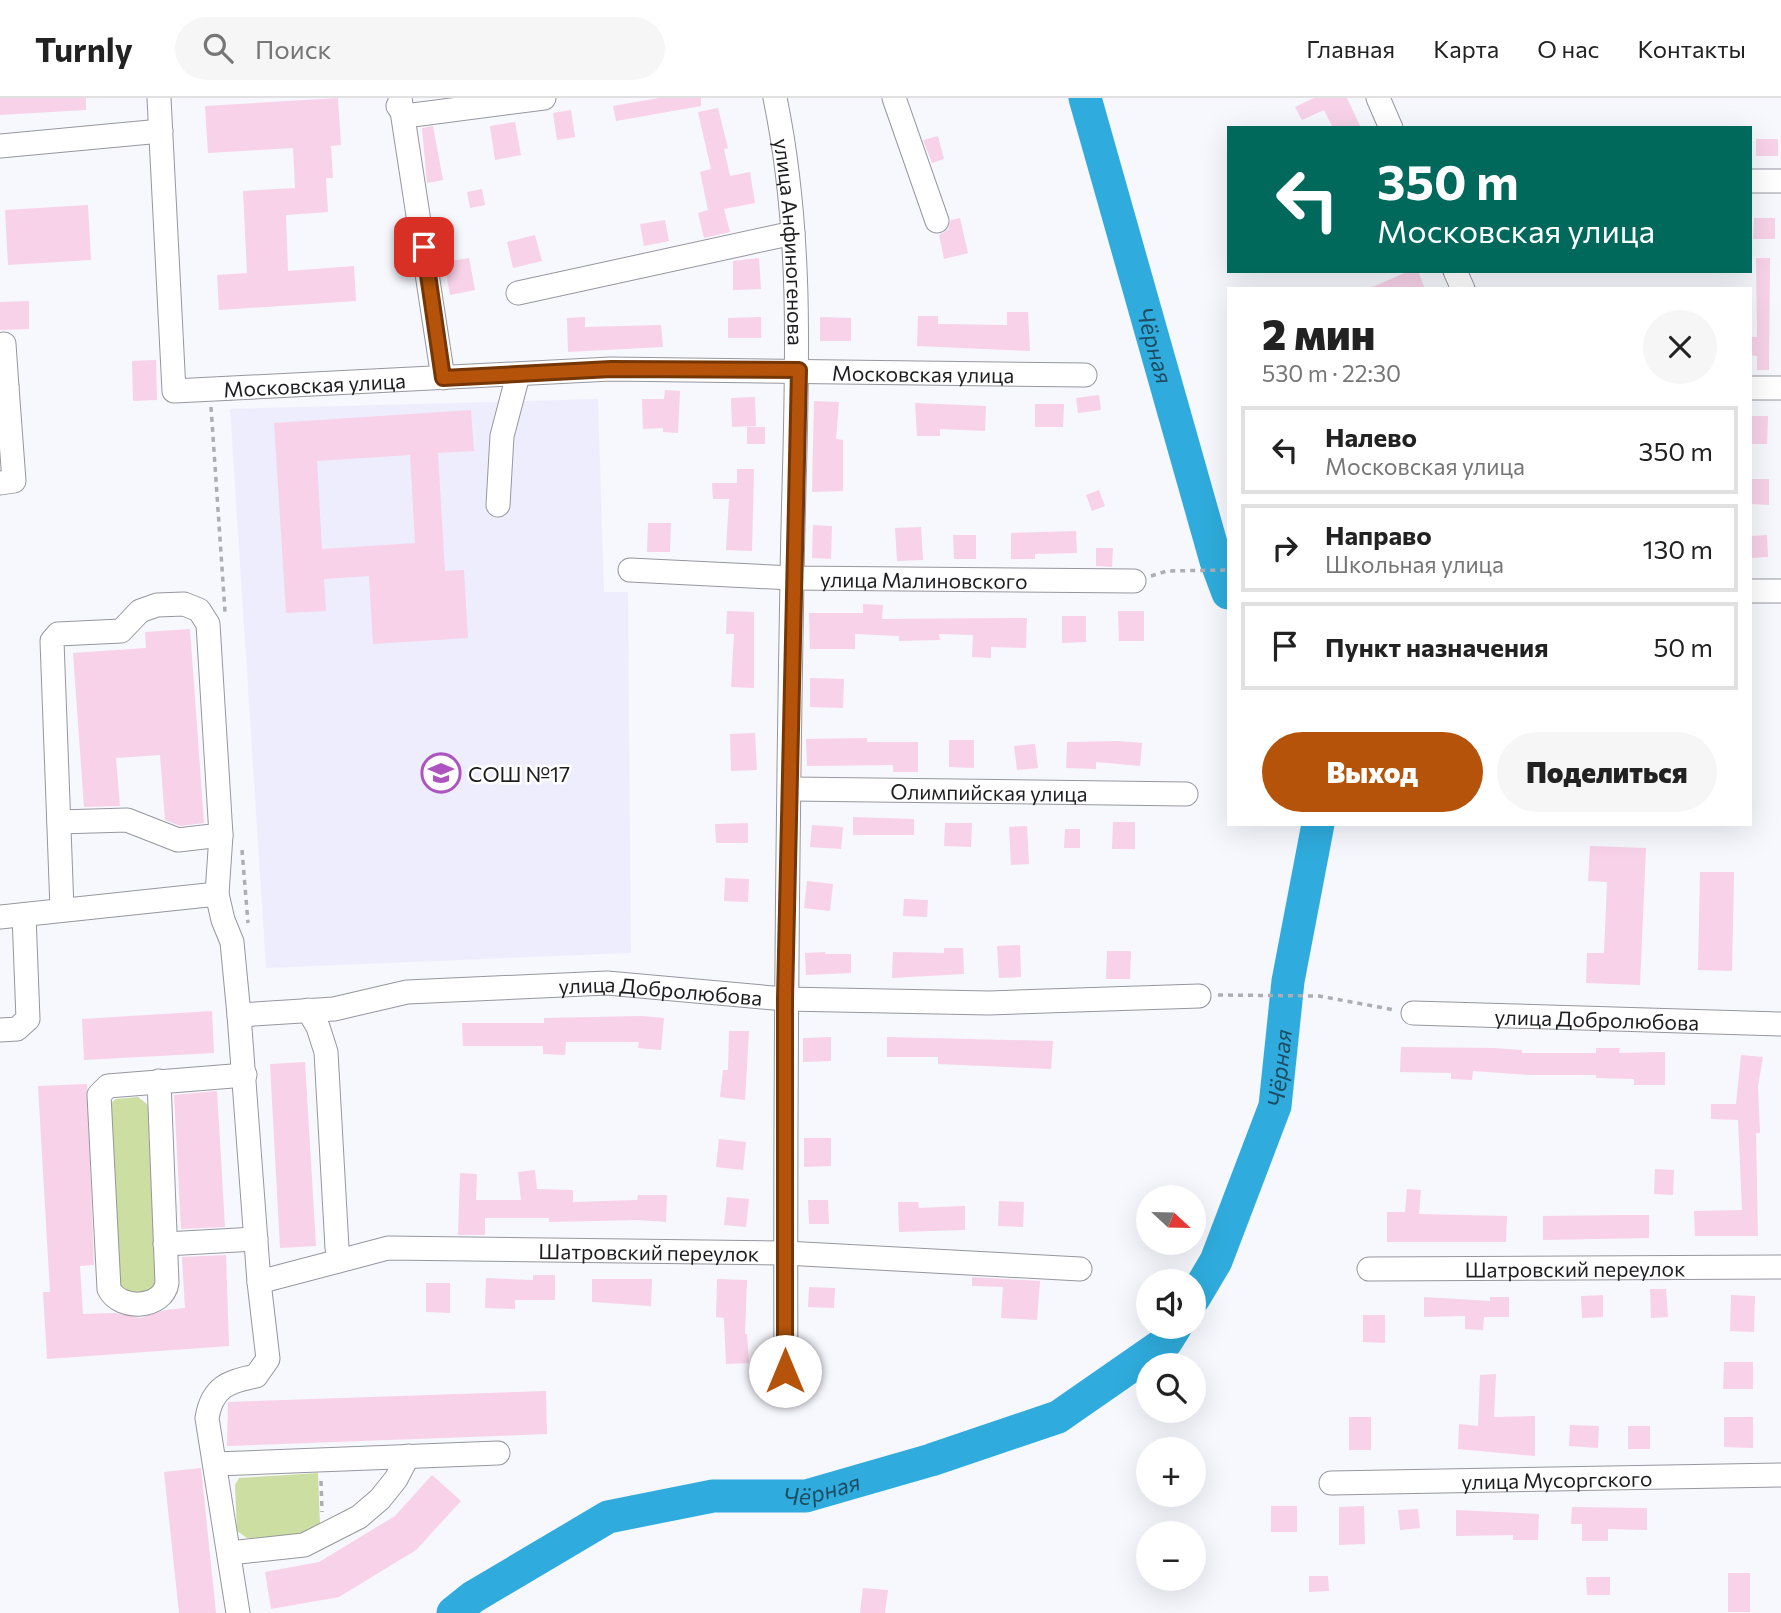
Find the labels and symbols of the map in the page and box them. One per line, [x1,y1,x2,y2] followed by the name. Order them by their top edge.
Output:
[770,137,809,346] street label: улица Анфиногенова
[394,217,454,277] pin
[1131,304,1179,387] water label: Чёрная
[832,359,1014,387] street label: Московская улица
[223,367,406,401] street label: Московская улица
[820,566,1028,593] street label: улица Малиновского
[420,752,462,794] school or university icon: СОШ №17
[468,761,570,786] place label: СОШ №17
[890,778,1088,805] street label: Олимпийская улица
[558,970,763,1009] street label: улица Добролюбова
[1494,1003,1700,1034] street label: улица Добролюбова
[1261,1028,1297,1108] water label: Чёрная
[1136,1185,1206,1255] north arrow
[538,1237,759,1265] street label: Шатровский переулок
[1465,1255,1685,1281] street label: Шатровский переулок
[748,1334,822,1408] position arrow
[1461,1465,1653,1493] street label: улица Мусоргского
[783,1467,863,1510] water label: Чёрная

